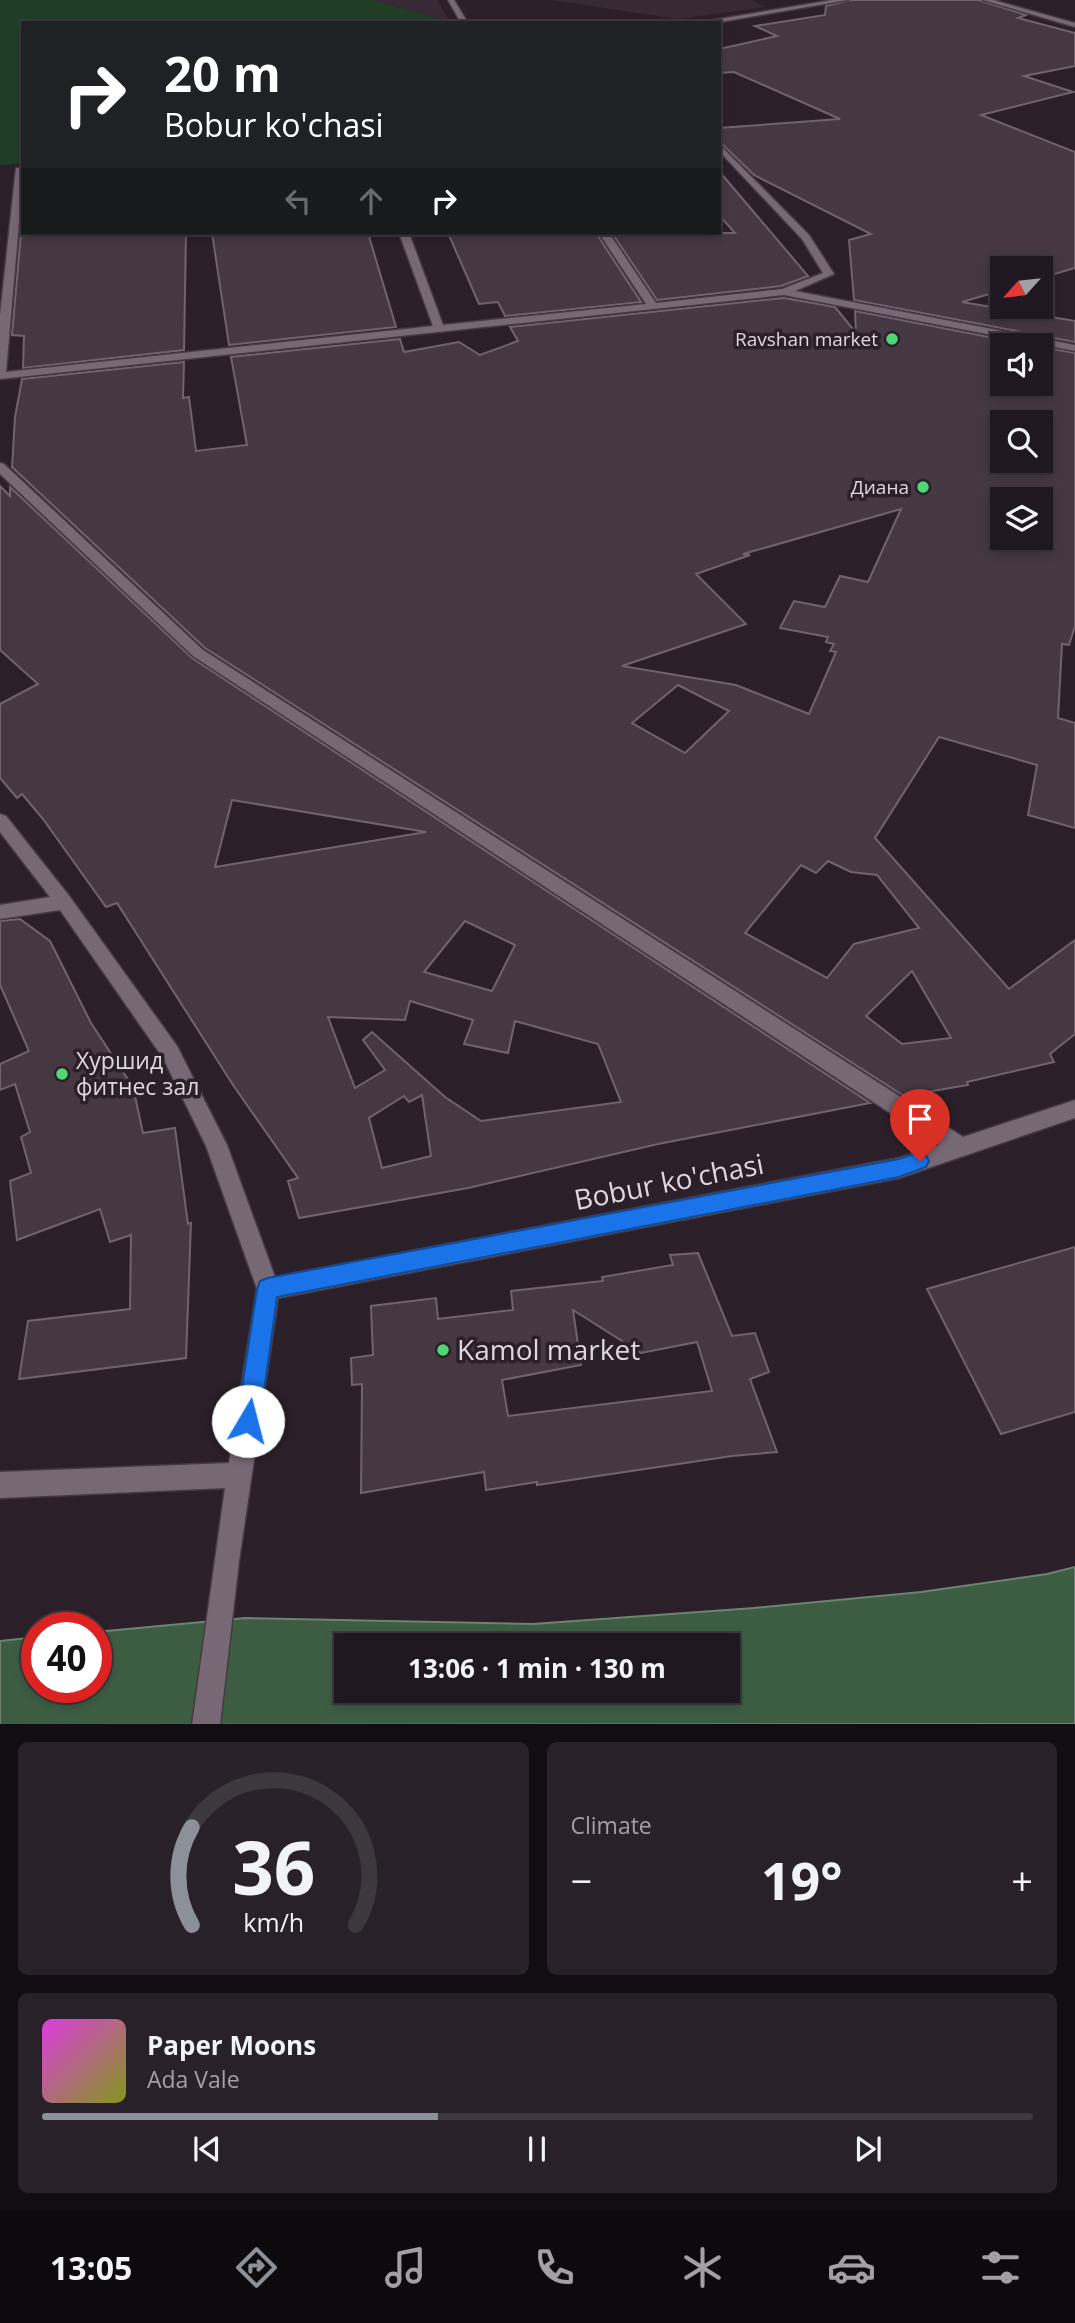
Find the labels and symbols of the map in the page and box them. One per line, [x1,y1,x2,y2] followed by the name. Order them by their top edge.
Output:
[990,256,1054,318] north arrow
[735,326,878,352] place label: Ravshan market
[884,331,900,347] marker: Ravshan market
[851,474,909,500] place label: Диана
[915,479,931,495] marker: Диана
[76,1044,199,1102] place label: Хуршид фитнес зал
[54,1066,70,1082] marker: Хуршид фитнес зал
[890,1089,950,1161] pin
[571,1144,767,1218] street label: Bobur ko'chasi
[457,1330,640,1368] place label: Kamol market
[435,1342,451,1358] marker: Kamol market
[211,1384,285,1458] position arrow
[21,1612,112,1703] speed limit sign: 40

